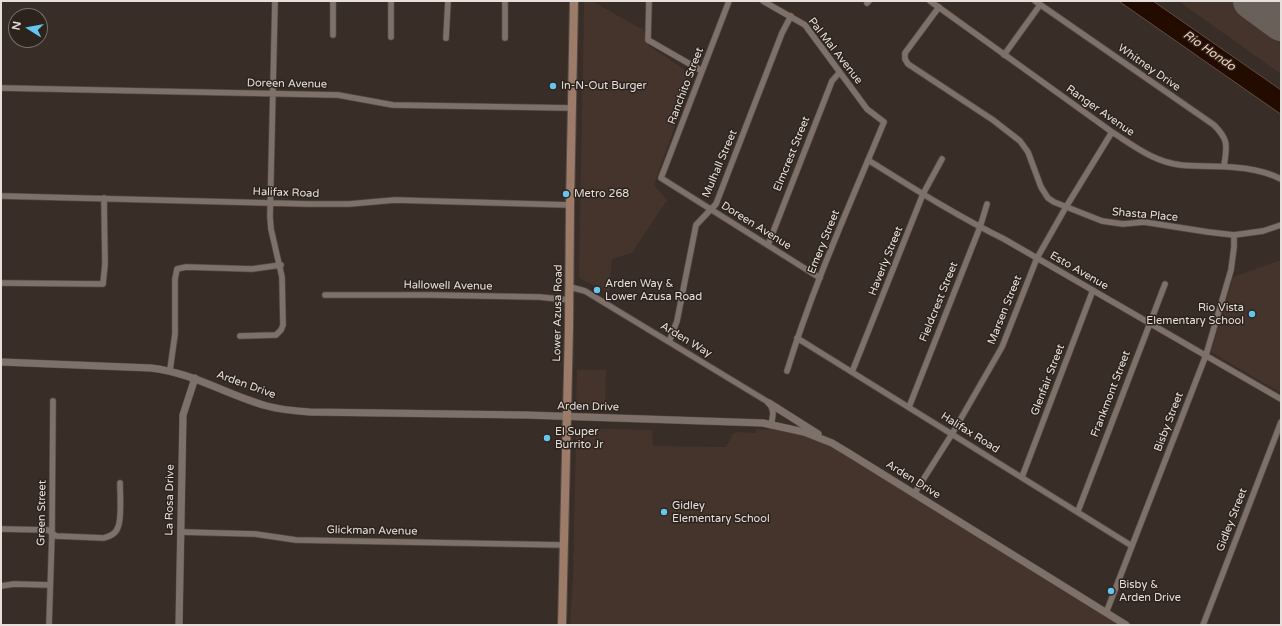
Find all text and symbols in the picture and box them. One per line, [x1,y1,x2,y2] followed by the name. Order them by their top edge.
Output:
[8,8,48,48] north arrow
[805,15,865,87] street label: Pal Mal Avenue
[9,20,24,31] text: N
[1180,28,1238,74] water label: Rio Hondo
[1115,42,1183,94] street label: Whitney Drive
[665,46,707,126] street label: Ranchito Street
[247,77,327,91] street label: Doreen Avenue
[561,79,647,93] place label: In-N-Out Burger
[548,81,558,91] marker: In-N-Out Burger
[1063,83,1137,139] street label: Ranger Avenue
[771,115,813,193] street label: Elmcrest Street
[700,128,740,200] street label: Mulhall Street
[252,185,320,201] street label: Halifax Road
[574,187,629,201] place label: Metro 268
[561,189,571,199] marker: Metro 268
[719,199,793,253] street label: Doreen Avenue
[1111,206,1179,224] street label: Shasta Place
[805,208,843,276] street label: Emery Street
[866,224,906,298] street label: Haverly Street
[1047,249,1111,293] street label: Esto Avenue
[917,260,961,344] street label: Fieldcrest Street
[551,264,565,362] street label: Lower Azusa Road
[985,273,1025,347] street label: Marsen Street
[605,277,702,303] place label: Arden Way & Lower Azusa Road
[403,279,493,293] street label: Hallowell Avenue
[592,285,602,295] marker: Arden Way & Lower Azusa Road
[1146,301,1244,327] place label: Rio Vista Elementary School
[1247,309,1257,319] marker: Rio Vista Elementary School
[658,320,714,360] street label: Arden Way
[1028,342,1068,418] street label: Glenfair Street
[1088,349,1134,439] street label: Frankmont Street
[215,368,277,402] street label: Arden Drive
[1152,390,1186,454] street label: Bisby Street
[557,400,619,414] street label: Arden Drive
[938,410,1002,456] street label: Halifax Road
[555,425,603,451] place label: El Super Burrito Jr
[542,433,552,443] marker: El Super Burrito Jr
[883,458,943,502] street label: Arden Drive
[163,464,177,536] street label: La Rosa Drive
[35,480,49,546] street label: Green Street
[1214,486,1250,554] street label: Gidley Street
[672,499,770,525] place label: Gidley Elementary School
[659,507,669,517] marker: Gidley Elementary School
[326,524,418,538] street label: Glickman Avenue
[1119,578,1181,604] place label: Bisby & Arden Drive
[1106,586,1116,596] marker: Bisby & Arden Drive

